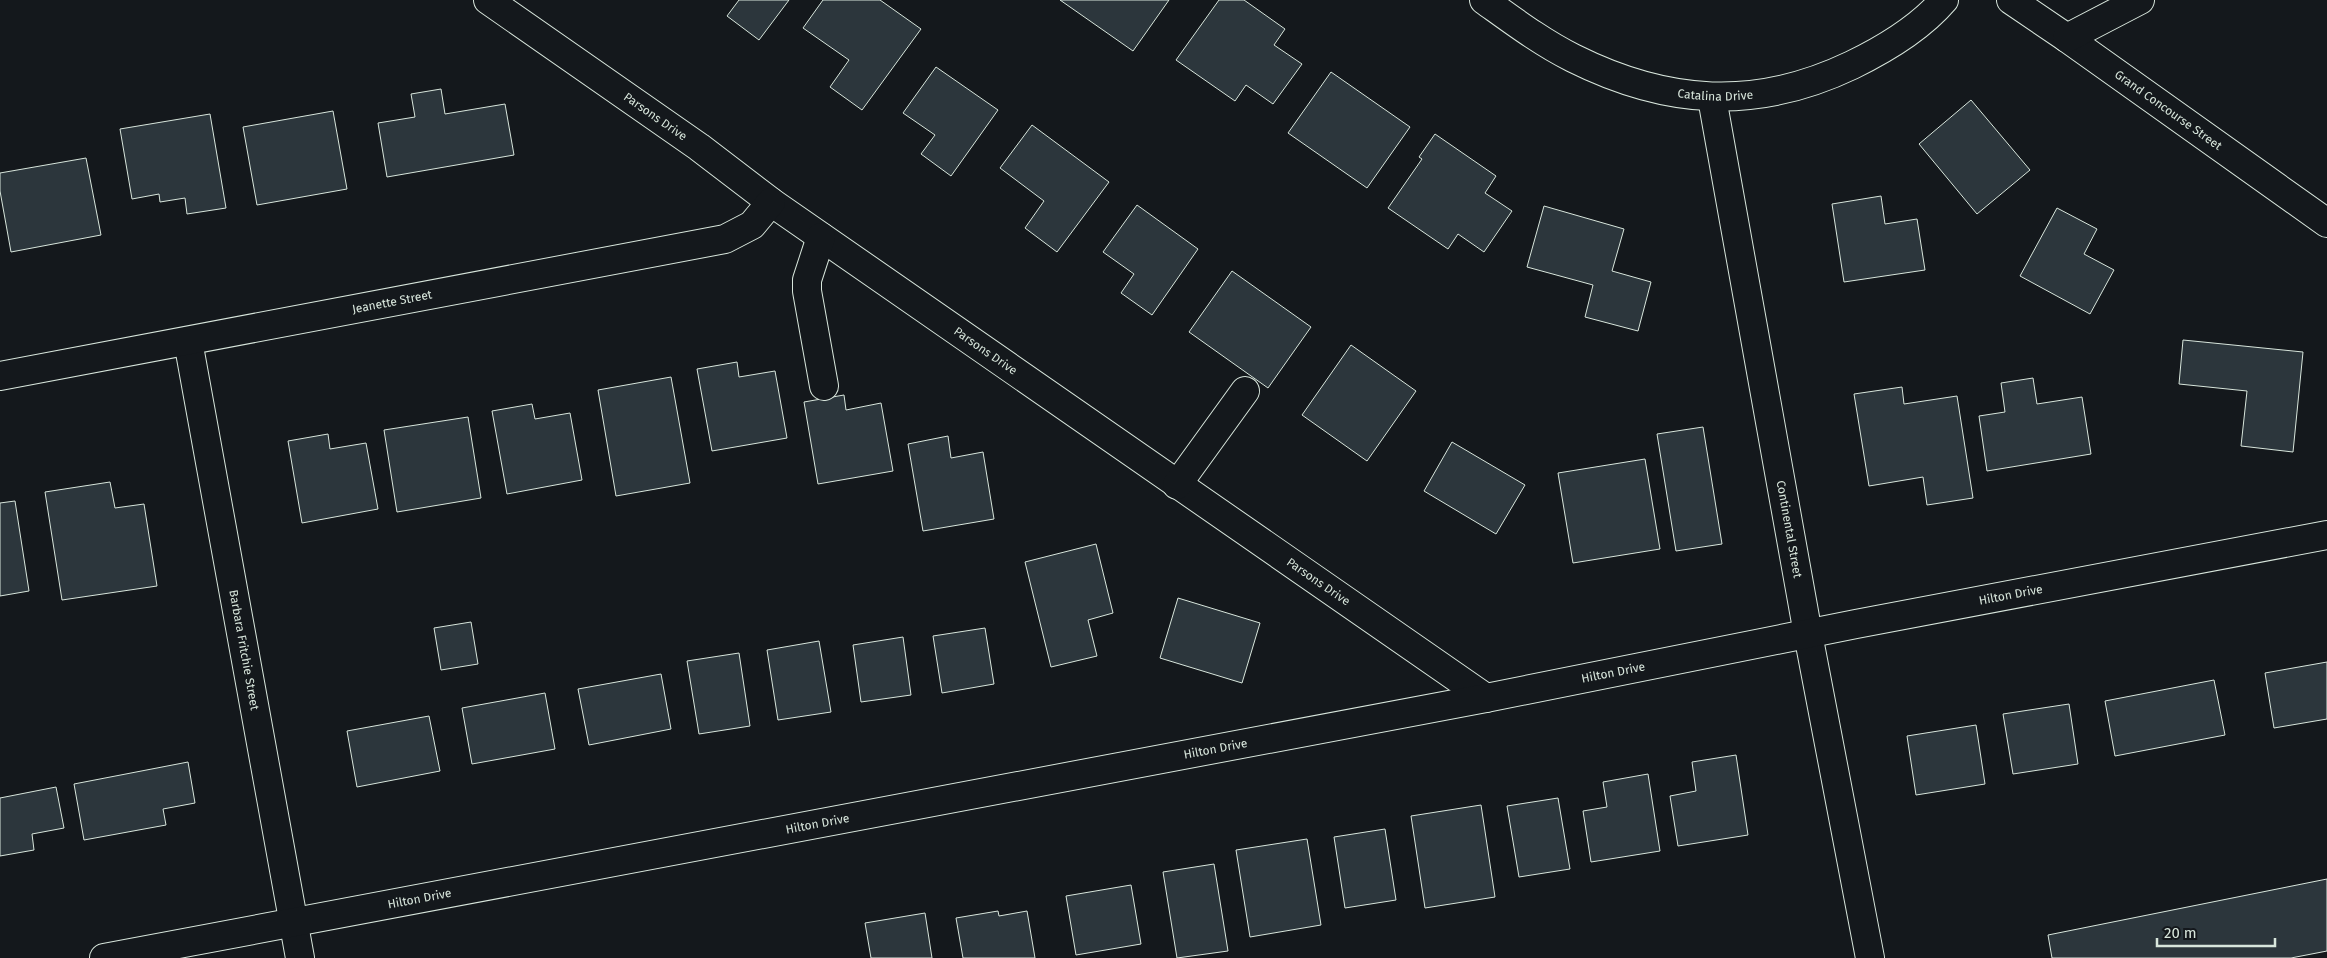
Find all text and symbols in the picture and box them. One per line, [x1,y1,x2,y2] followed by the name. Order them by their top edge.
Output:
[2112,67,2225,153] street label: Grand Concourse Street
[1677,86,1754,104] street label: Catalina Drive
[621,90,690,143] street label: Parsons Drive
[351,287,434,316] street label: Jeanette Street
[951,324,1020,378] street label: Parsons Drive
[1774,479,1805,580] street label: Continental Street
[1284,555,1353,609] street label: Parsons Drive
[1978,582,2044,608] street label: Hilton Drive
[226,589,262,712] street label: Barbara Fritchie Street
[1580,659,1646,686] street label: Hilton Drive
[1182,736,1249,762] street label: Hilton Drive
[784,811,851,837] street label: Hilton Drive
[386,886,453,912] street label: Hilton Drive
[2157,916,2274,948] scale bar
[2164,924,2197,942] text: 20 m

